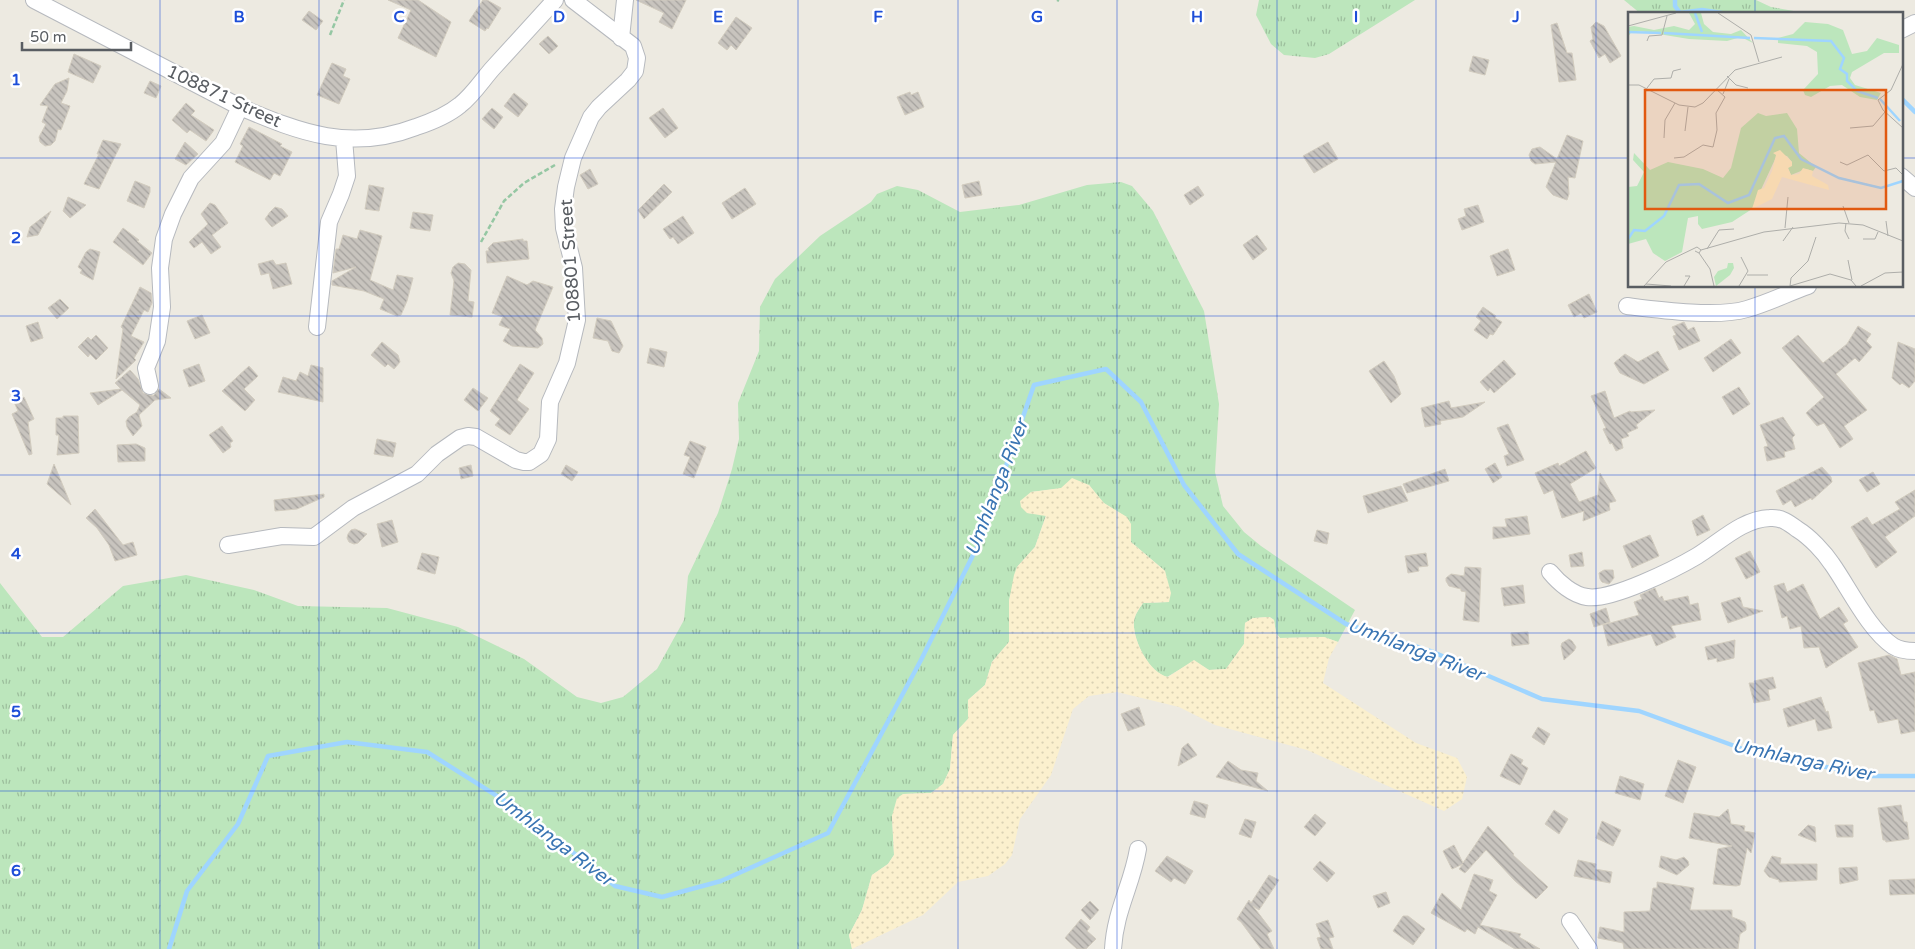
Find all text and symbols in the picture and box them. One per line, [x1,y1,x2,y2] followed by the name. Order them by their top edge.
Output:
[233,7,245,27] text: B
[393,7,405,27] text: C
[553,7,565,27] text: D
[713,7,723,27] text: E
[873,7,883,27] text: F
[1031,7,1043,27] text: G
[1191,7,1203,27] text: H
[1354,7,1358,27] text: I
[1511,7,1520,27] text: J
[1628,12,1902,288] inset map
[22,20,131,52] scale bar
[30,28,67,46] text: 50 m
[163,60,285,132] street label: 108871 Street
[11,70,21,90] text: 1
[555,198,585,324] street label: 108801 Street
[11,228,21,248] text: 2
[11,386,21,406] text: 3
[961,414,1034,558] water label: Umhlanga River
[11,544,21,564] text: 4
[1345,614,1489,687] water label: Umhlanga River
[11,702,21,722] text: 5
[1730,734,1878,786] water label: Umhlanga River
[489,787,620,893] water label: Umhlanga River
[11,861,21,881] text: 6

